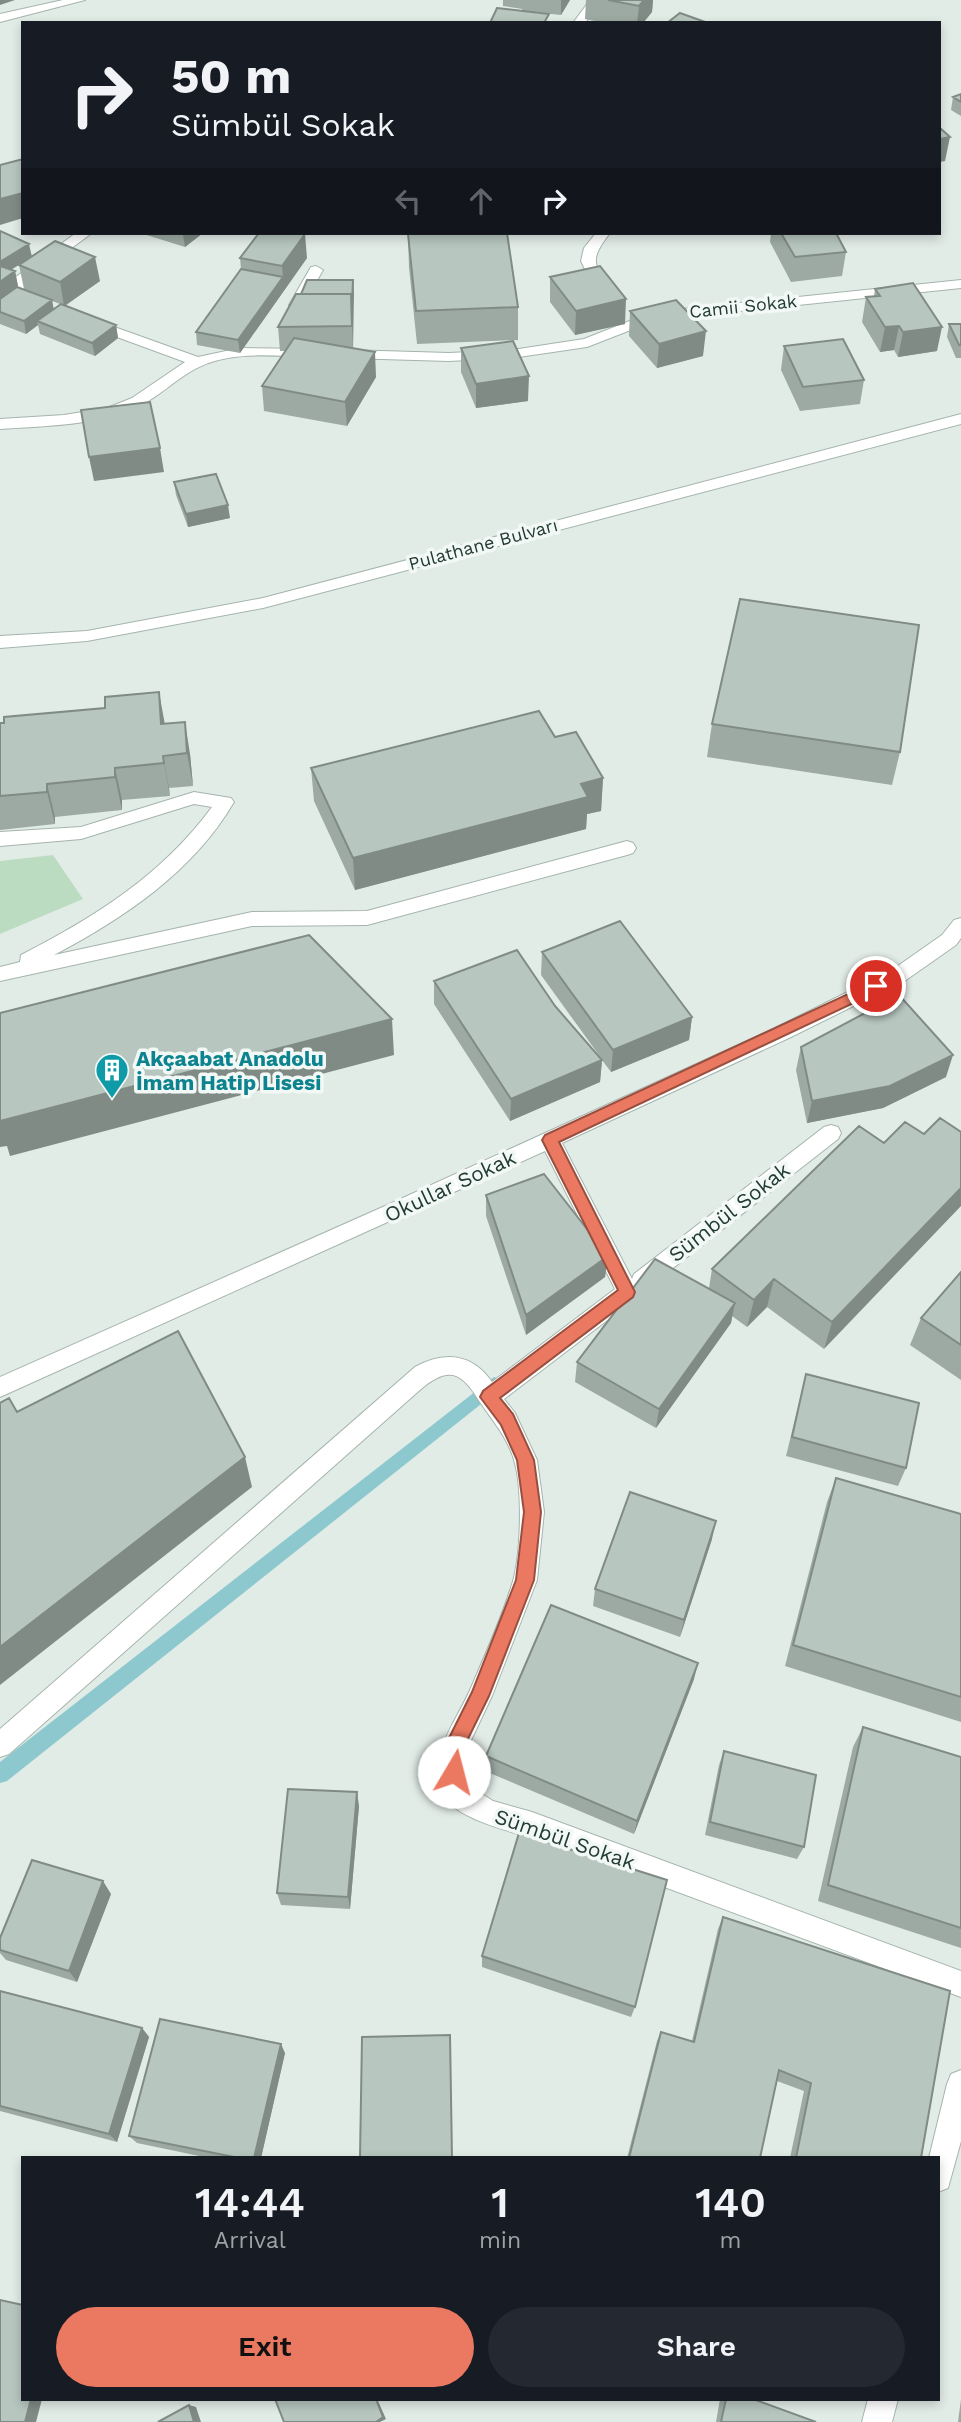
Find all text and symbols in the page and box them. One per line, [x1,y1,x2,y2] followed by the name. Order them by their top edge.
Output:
[171,47,291,105] text: 50 m
[56,49,147,140] icon: right
[171,106,395,144] text: Sümbül Sokak
[389,182,427,220] icon: left
[462,182,500,220] icon: ahead
[535,182,573,220] icon: right
[688,290,798,322] street label: Camii Sokak
[406,514,560,574] street label: Pulathane Bulvarı
[846,956,906,1016] pin
[857,967,895,1005] icon: arrive
[136,1046,324,1095] place label: Akçaabat Anadolu İmam Hatip Lisesi
[93,1051,131,1100] building icon: Akçaabat Anadolu İmam Hatip Lisesi
[380,1145,520,1227] street label: Okullar Sokak
[663,1157,795,1267] street label: Sümbül Sokak
[417,1735,491,1809] position arrow
[492,1803,639,1875] street label: Sümbül Sokak
[195,2178,305,2227] text: 14:44
[491,2178,509,2227] text: 1
[695,2178,766,2227] text: 140
[214,2227,286,2254] text: Arrival
[479,2227,521,2254] text: min
[720,2227,742,2254] text: m
[56,2307,474,2387] button: Exit
[488,2307,905,2387] button: Share

